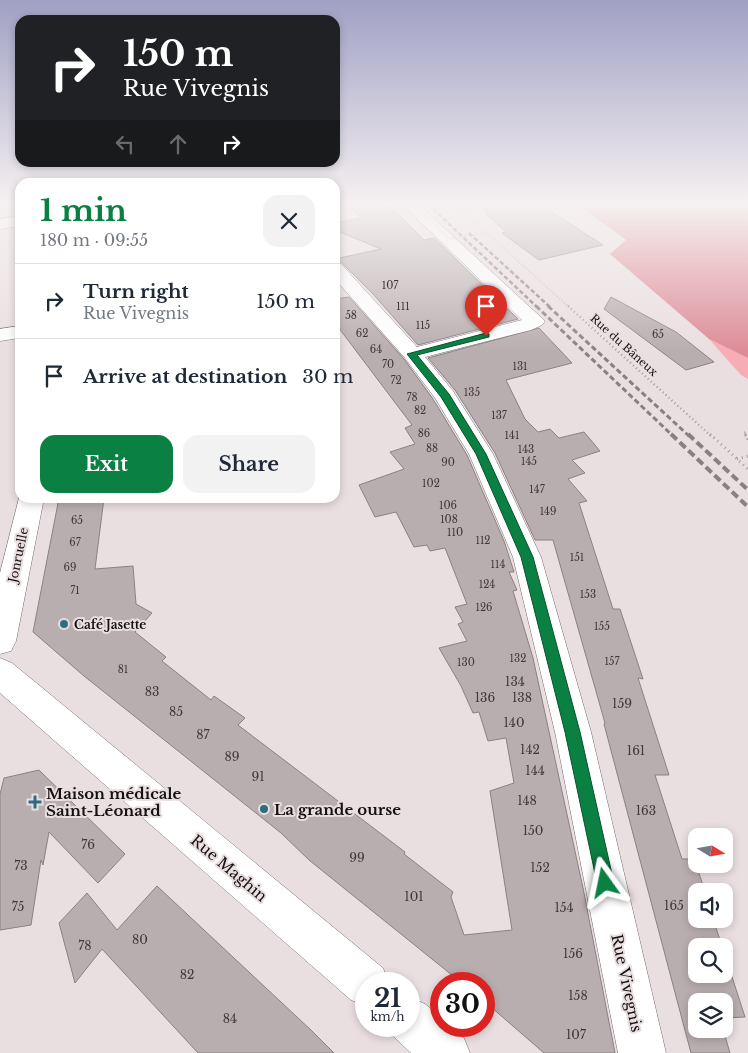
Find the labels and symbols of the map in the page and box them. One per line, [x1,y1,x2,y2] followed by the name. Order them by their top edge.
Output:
[382,279,399,292] house number: 107
[465,285,507,336] pin
[396,300,410,313] house number: 111
[345,309,357,322] house number: 58
[587,311,661,379] street label: Rue du Bâneux
[416,319,431,332] house number: 115
[356,327,368,340] house number: 62
[652,328,664,341] house number: 65
[370,343,382,356] house number: 64
[382,358,394,371] house number: 70
[512,360,528,373] house number: 131
[390,374,402,387] house number: 72
[464,386,480,399] house number: 135
[406,391,418,404] house number: 78
[414,404,426,417] house number: 82
[491,409,508,422] house number: 137
[418,427,430,440] house number: 86
[505,429,519,442] house number: 141
[426,442,438,455] house number: 88
[518,443,534,456] house number: 143
[521,455,537,468] house number: 145
[441,456,455,469] house number: 90
[422,477,440,490] house number: 102
[529,483,546,496] house number: 147
[439,499,457,512] house number: 106
[540,505,556,518] house number: 149
[440,513,458,526] house number: 108
[71,514,83,527] house number: 65
[4,526,31,586] street label: Jonruelle
[447,526,463,539] house number: 110
[475,534,491,547] house number: 112
[69,536,82,549] house number: 67
[570,551,584,564] house number: 151
[491,558,506,571] house number: 114
[64,561,76,574] house number: 69
[479,578,495,591] house number: 124
[70,584,80,597] house number: 71
[580,588,596,601] house number: 153
[475,601,493,614] house number: 126
[74,617,146,632] place label: Café Jasette
[58,618,70,630] marker: Café Jasette
[594,620,610,633] house number: 155
[510,652,526,665] house number: 132
[604,655,621,668] house number: 157
[457,656,475,669] house number: 130
[118,663,128,676] house number: 81
[505,674,525,689] house number: 134
[145,684,159,699] house number: 83
[475,690,496,705] house number: 136
[512,690,532,705] house number: 138
[612,696,632,711] house number: 159
[169,704,183,719] house number: 85
[504,715,524,730] house number: 140
[196,727,211,742] house number: 87
[520,742,540,757] house number: 142
[627,743,645,758] house number: 161
[225,749,240,764] house number: 89
[525,763,545,778] house number: 144
[251,769,265,784] house number: 91
[46,784,182,820] place label: Maison médicale Saint-Léonard
[517,793,537,808] house number: 148
[28,795,42,809] marker: Maison médicale Saint-Léonard
[274,800,401,819] place label: La grande ourse
[258,803,270,815] marker: La grande ourse
[636,803,656,818] house number: 163
[523,823,543,838] house number: 150
[688,828,732,872] north arrow
[187,830,271,906] street label: Rue Maghin
[81,837,95,852] house number: 76
[349,850,365,865] house number: 99
[578,856,630,908] position arrow
[14,858,28,873] house number: 73
[530,860,550,875] house number: 152
[404,889,424,904] house number: 101
[664,898,684,913] house number: 165
[12,899,25,914] house number: 75
[554,900,574,915] house number: 154
[132,932,148,947] house number: 80
[607,932,647,1034] street label: Rue Vivegnis
[78,938,92,953] house number: 78
[563,946,583,961] house number: 156
[180,967,194,982] house number: 82
[430,972,495,1037] speed limit sign: 30
[568,988,588,1003] house number: 158
[223,1011,237,1026] house number: 84
[566,1027,587,1042] house number: 107

